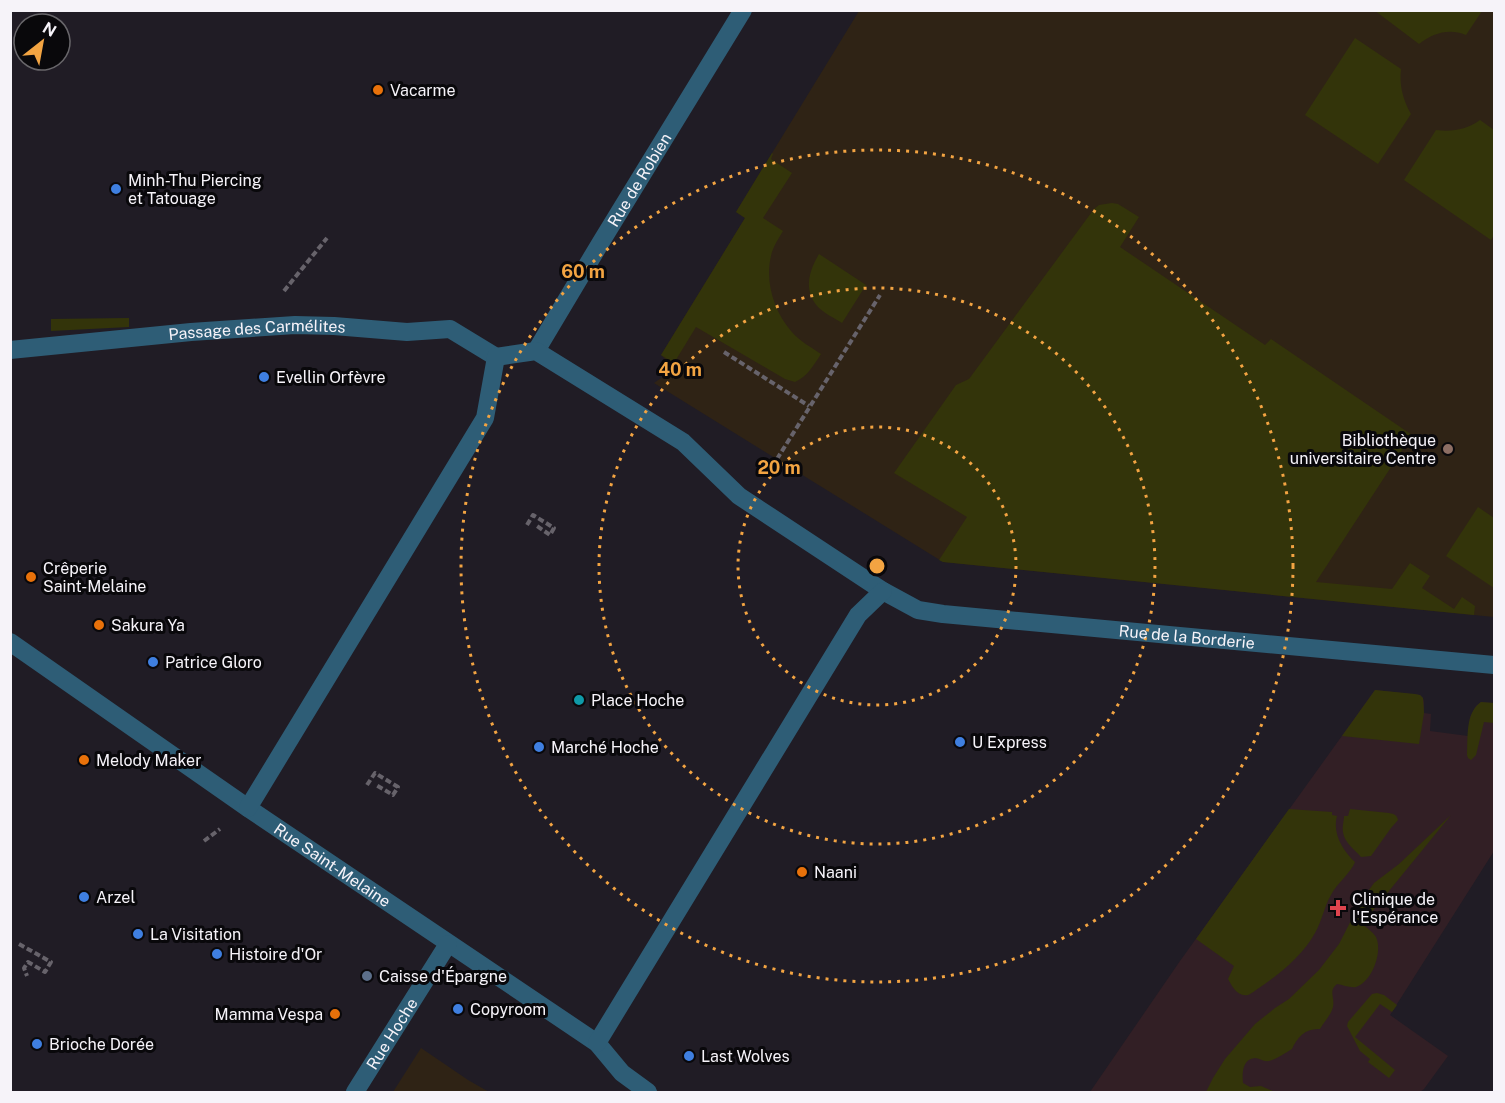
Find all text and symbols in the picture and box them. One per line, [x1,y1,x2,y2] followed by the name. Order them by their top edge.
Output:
[12,12,72,72] north arrow
[39,18,60,41] text: N
[390,81,456,100] place label: Vacarme
[371,83,385,97] marker: Vacarme
[604,130,675,230] street label: Rue de Robien
[128,171,262,208] place label: Minh-Thu Piercing et Tatouage
[109,182,123,196] marker: Minh-Thu Piercing et Tatouage
[561,261,605,282] text: 60 m
[168,316,346,344] street label: Passage des Carmélites
[658,359,702,380] text: 40 m
[276,368,386,387] place label: Evellin Orfèvre
[257,370,271,384] marker: Evellin Orfèvre
[1290,431,1436,468] place label: Bibliothèque universitaire Centre
[1441,442,1455,456] marker: Bibliothèque universitaire Centre
[757,457,801,478] text: 20 m
[867,556,887,576] centre of rings
[43,559,146,596] place label: Crêperie Saint-Melaine
[24,570,38,584] marker: Crêperie Saint-Melaine
[111,616,185,635] place label: Sakura Ya
[92,618,106,632] marker: Sakura Ya
[1118,621,1256,653] street label: Rue de la Borderie
[165,653,262,672] place label: Patrice Gloro
[146,655,160,669] marker: Patrice Gloro
[591,691,684,710] place label: Place Hoche
[572,693,586,707] marker: Place Hoche
[972,733,1047,752] place label: U Express
[953,735,967,749] marker: U Express
[551,738,659,757] place label: Marché Hoche
[532,740,546,754] marker: Marché Hoche
[96,751,201,770] place label: Melody Maker
[77,753,91,767] marker: Melody Maker
[270,819,394,911] street label: Rue Saint-Melaine
[814,863,857,882] place label: Naani
[795,865,809,879] marker: Naani
[96,888,135,907] place label: Arzel
[77,890,91,904] marker: Arzel
[1352,890,1438,927] place label: Clinique de l'Espérance
[1329,899,1347,917] marker: Clinique de l'Espérance
[150,925,241,944] place label: La Visitation
[131,927,145,941] marker: La Visitation
[229,945,322,964] place label: Histoire d'Or
[210,947,224,961] marker: Histoire d'Or
[379,966,507,986] place label: Caisse d'Épargne
[360,969,374,983] marker: Caisse d'Épargne
[363,995,422,1073] street label: Rue Hoche
[470,1000,546,1019] place label: Copyroom
[451,1002,465,1016] marker: Copyroom
[215,1005,323,1024] place label: Mamma Vespa
[328,1007,342,1021] marker: Mamma Vespa
[49,1035,154,1054] place label: Brioche Dorée
[30,1037,44,1051] marker: Brioche Dorée
[701,1047,790,1066] place label: Last Wolves
[682,1049,696,1063] marker: Last Wolves

